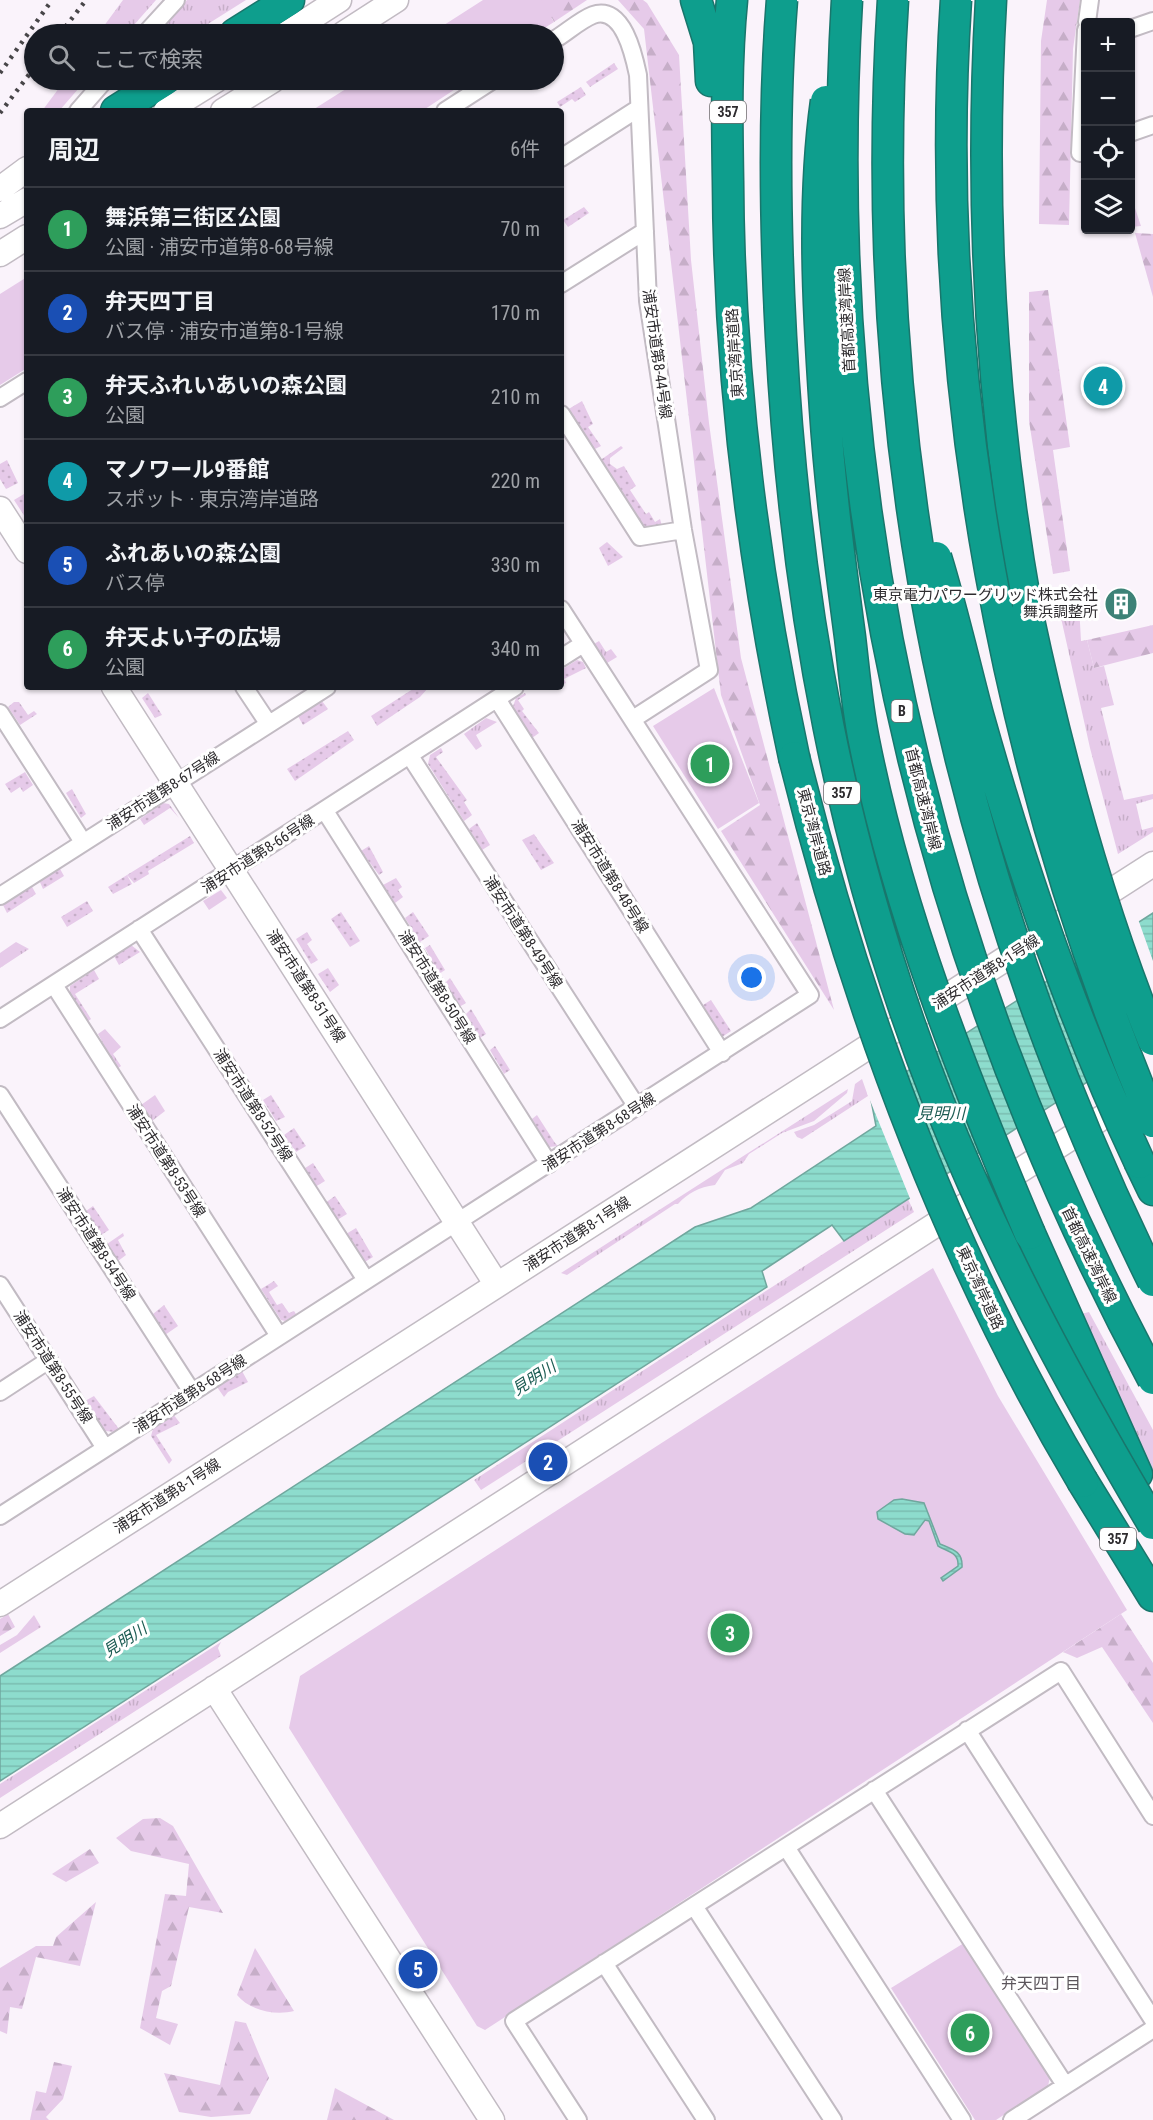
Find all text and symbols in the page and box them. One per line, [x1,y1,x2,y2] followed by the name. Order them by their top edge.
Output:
[1081,18,1135,234] map controls
[1081,18,1135,72] button: +
[24,24,564,90] search box
[45,41,78,74] icon: search
[93,47,203,72] text: ここで検索
[1081,72,1135,126] button: −
[710,101,746,123] road number: 357
[1081,126,1135,180] button: locate
[48,135,100,165] text: 周辺
[510,137,540,161] text: 6件
[1081,180,1135,234] button: layers
[105,205,281,230] text: 舞浜第三街区公園
[62,217,73,241] text: 1
[501,217,540,241] text: 70 m
[105,235,334,259] text: 公園 · 浦安市道第8-68号線
[835,267,859,373] street label: 首都高速湾岸線
[639,288,675,420] street label: 浦安市道第8-44号線
[105,289,215,314] text: 弁天四丁目
[62,301,73,325] text: 2
[491,301,540,325] text: 170 m
[723,307,747,399] street label: 東京湾岸道路
[105,319,344,343] text: バス停 · 浦安市道第8-1号線
[1084,364,1122,408] pin: 4
[105,373,347,398] text: 弁天ふれいあいの森公園
[62,385,73,409] text: 3
[491,385,540,409] text: 210 m
[105,403,145,427] text: 公園
[105,457,269,482] text: マノワール9番館
[62,469,73,493] text: 4
[491,469,540,493] text: 220 m
[105,487,319,511] text: スポット · 東京湾岸道路
[105,541,281,566] text: ふれあいの森公園
[62,553,73,577] text: 5
[491,553,540,577] text: 330 m
[105,571,165,595] text: バス停
[873,586,1098,621] place label: 東京電力パワーグリッド株式会社 舞浜調整所
[1103,586,1139,622] building icon: 東京電力パワーグリッド株式会社 舞浜調整所
[105,625,281,650] text: 弁天よい子の広場
[62,637,73,661] text: 6
[491,637,540,661] text: 340 m
[105,655,145,679] text: 公園
[892,700,912,722] road number: B
[690,742,730,786] pin: 1
[902,746,944,852] street label: 首都高速湾岸線
[103,748,223,834] street label: 浦安市道第8-67号線
[824,782,860,804] road number: 357
[794,786,834,878] street label: 東京湾岸道路
[198,811,318,897] street label: 浦安市道第8-66号線
[568,816,652,936] street label: 浦安市道第8-48号線
[480,872,566,992] street label: 浦安市道第8-49号線
[263,926,349,1046] street label: 浦安市道第8-51号線
[395,927,479,1047] street label: 浦安市道第8-50号線
[929,931,1043,1013] street label: 浦安市道第8-1号線
[737,963,766,992] your location
[210,1045,296,1165] street label: 浦安市道第8-52号線
[539,1089,659,1175] street label: 浦安市道第8-68号線
[123,1101,209,1221] street label: 浦安市道第8-53号線
[917,1104,967,1123] water label: 見明川
[53,1184,139,1304] street label: 浦安市道第8-54号線
[520,1193,634,1275] street label: 浦安市道第8-1号線
[1058,1204,1120,1306] street label: 首都高速湾岸線
[953,1243,1007,1333] street label: 東京湾岸道路
[10,1307,96,1427] street label: 浦安市道第8-55号線
[130,1351,250,1437] street label: 浦安市道第8-68号線
[509,1356,561,1399] water label: 見明川
[528,1440,568,1484] pin: 2
[110,1455,224,1537] street label: 浦安市道第8-1号線
[1100,1528,1136,1550] road number: 357
[710,1610,750,1656] pin: 3
[100,1618,152,1661] water label: 見明川
[398,1946,438,1992] pin: 5
[1001,1974,1081,1993] district label: 弁天四丁目
[950,2010,990,2056] pin: 6

